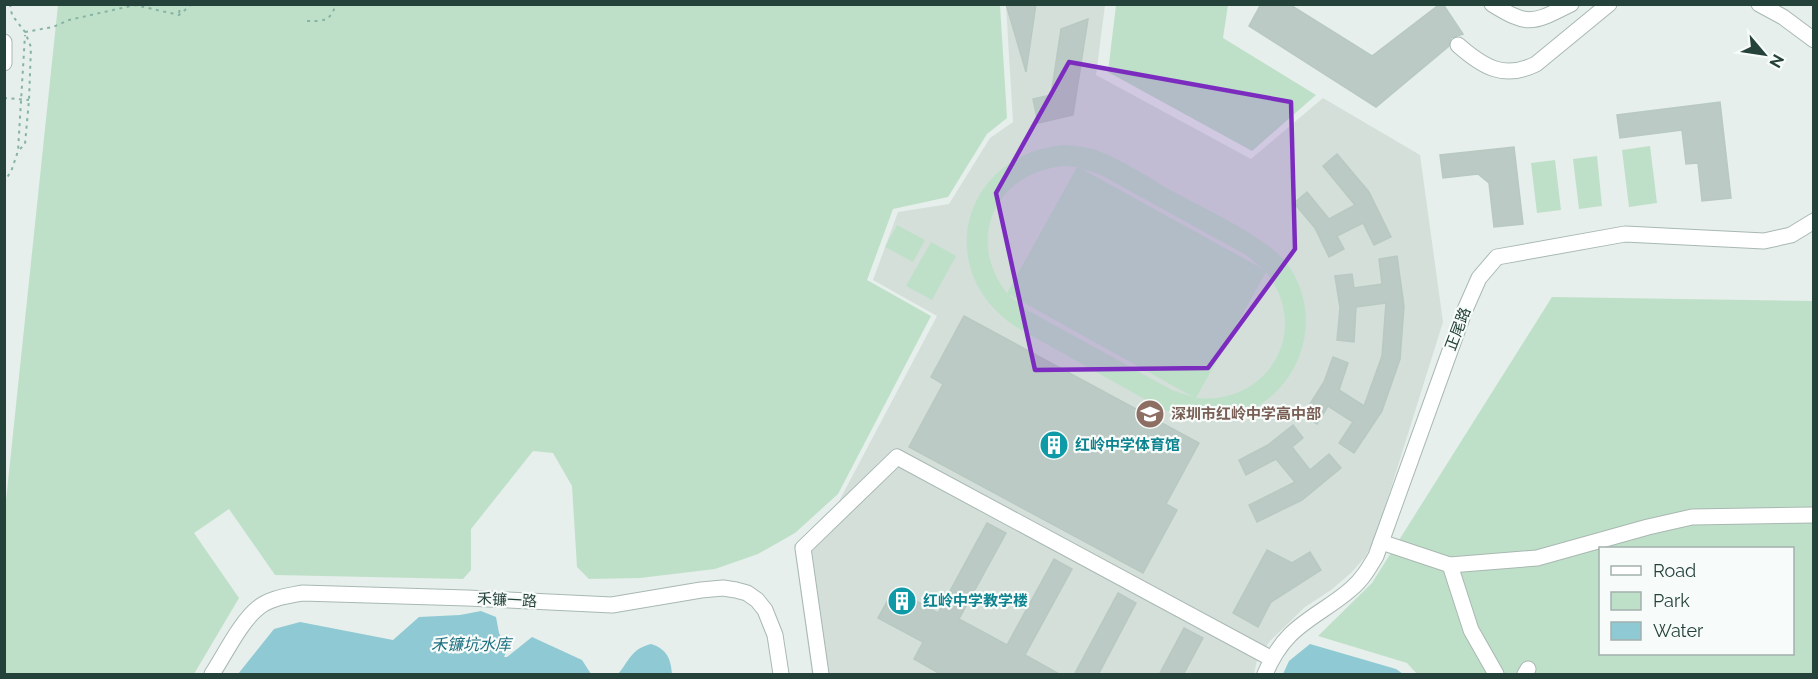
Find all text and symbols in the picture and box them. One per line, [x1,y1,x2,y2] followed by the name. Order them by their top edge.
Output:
[1734,24,1794,84] north arrow
[1765,51,1788,71] text: N
[1442,305,1474,353] street label: 正尾路
[1134,398,1166,430] school or university icon: 深圳市红岭中学高中部
[1171,405,1321,423] place label: 深圳市红岭中学高中部
[1038,429,1070,461] building icon: 红岭中学体育馆
[1075,436,1180,454] place label: 红岭中学体育馆
[1599,547,1794,655] legend
[1653,560,1696,581] text: Road
[886,585,918,617] building icon: 红岭中学教学楼
[477,589,537,611] street label: 禾镰一路
[1653,590,1690,611] text: Park
[923,592,1028,610] place label: 红岭中学教学楼
[1653,620,1704,641] text: Water
[431,635,514,654] water label: 禾镰坑水库

